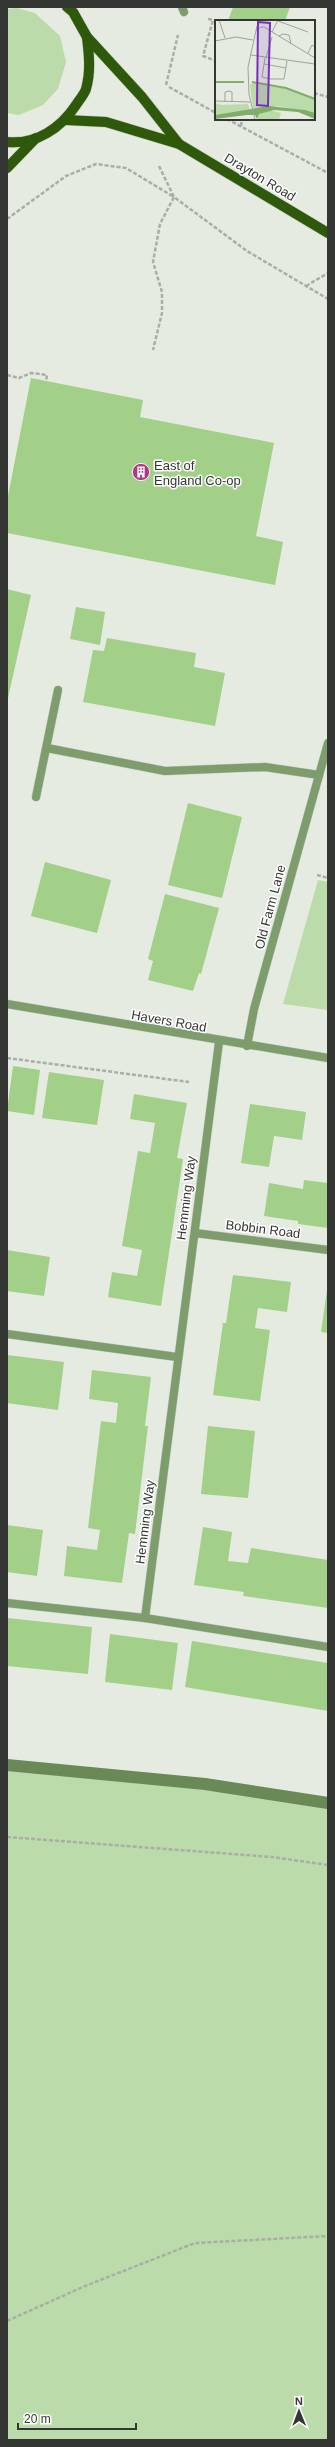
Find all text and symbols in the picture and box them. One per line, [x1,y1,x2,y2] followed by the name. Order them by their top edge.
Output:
[215,20,315,120] inset map
[222,150,298,204] street label: Drayton Road
[154,458,241,488] place label: East of England Co-op
[131,462,151,482] building icon: East of England Co-op
[252,863,288,951] street label: Old Farm Lane
[130,1007,208,1035] street label: Havers Road
[173,1155,199,1241] street label: Hemming Way
[225,1217,301,1241] street label: Bobbin Road
[132,1479,158,1565] street label: Hemming Way
[279,2391,319,2431] north arrow
[295,2395,303,2407] text: N
[18,2405,136,2431] scale bar
[24,2412,51,2426] text: 20 m

